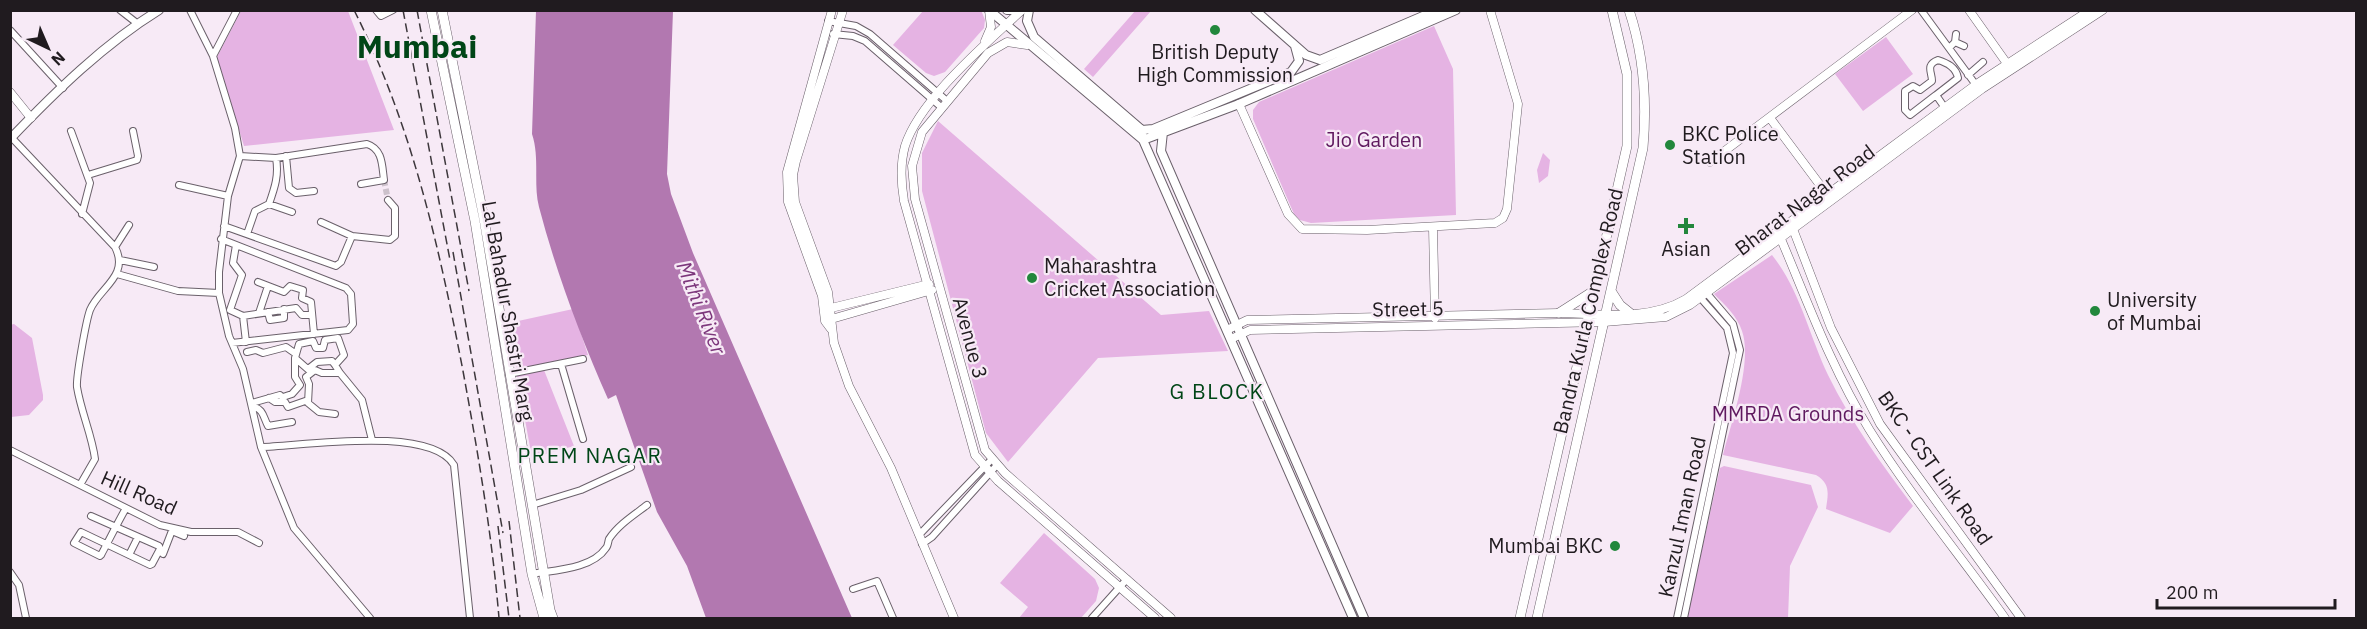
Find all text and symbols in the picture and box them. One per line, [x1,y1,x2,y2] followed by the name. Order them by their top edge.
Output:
[18,18,78,78] north arrow
[1208,23,1222,37] marker: British Deputy High Commission
[357,25,477,67] district label: Mumbai
[1137,38,1293,88] place label: British Deputy High Commission
[47,48,70,70] text: N
[1682,120,1779,170] place label: BKC Police Station
[1326,126,1422,153] park label: Jio Garden
[1663,138,1677,152] marker: BKC Police Station
[1729,138,1880,261] street label: Bharat Nagar Road
[1546,186,1629,436] street label: Bandra Kurla Complex Road
[476,199,541,424] street label: Lal Bahadur Shastri Marg
[1677,217,1695,235] marker: Asian
[1661,235,1711,262] place label: Asian
[1044,252,1215,302] place label: Maharashtra Cricket Association
[671,257,734,360] water label: Mithi River
[1025,271,1039,285] marker: Maharashtra Cricket Association
[2107,286,2202,336] place label: University of Mumbai
[947,294,994,382] street label: Avenue 3
[1372,294,1444,323] street label: Street 5
[2088,304,2102,318] marker: University of Mumbai
[1170,377,1264,405] district label: G BLOCK
[1872,385,1999,550] street label: BKC - CST Link Road
[1712,400,1864,427] park label: MMRDA Grounds
[1651,434,1712,600] street label: Kanzul Iman Road
[518,441,662,469] district label: PREM NAGAR
[97,464,182,521] street label: Hill Road
[1488,532,1603,559] place label: Mumbai BKC
[1608,539,1622,553] marker: Mumbai BKC
[2157,572,2336,610] scale bar
[2166,581,2218,604] text: 200 m

